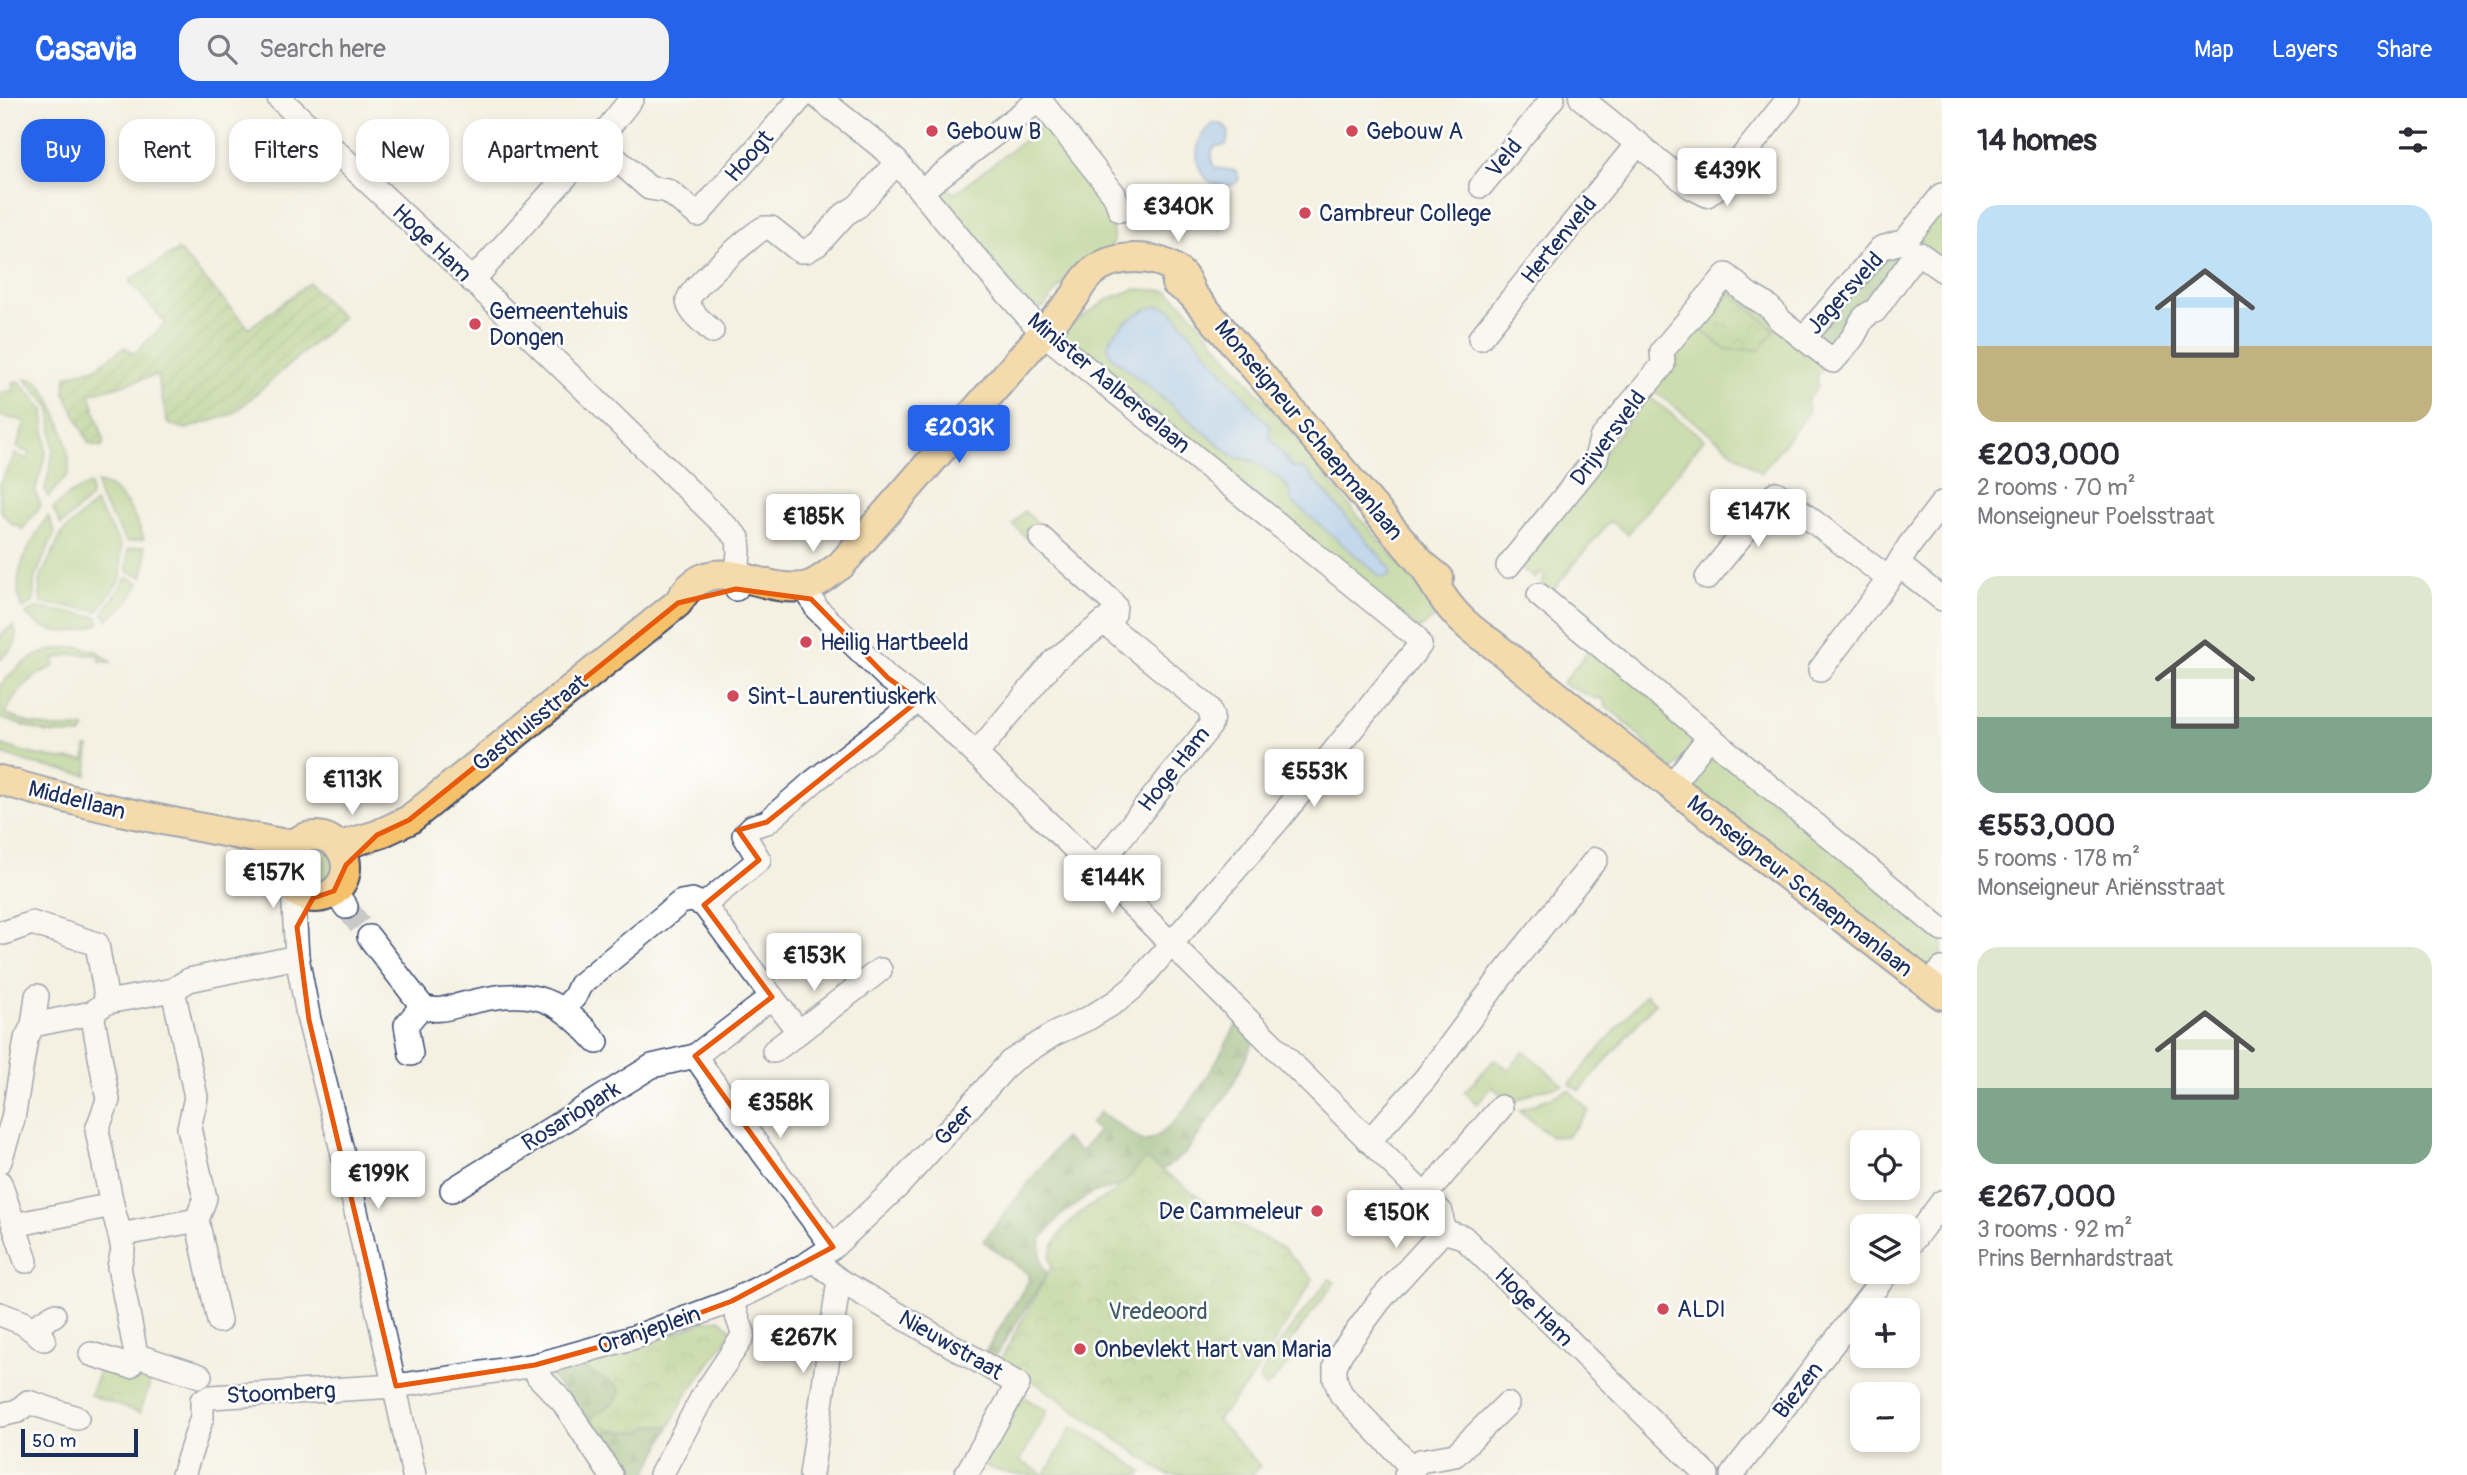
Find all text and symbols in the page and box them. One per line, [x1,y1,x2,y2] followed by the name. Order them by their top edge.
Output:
[179,18,669,81] search box
[35,29,137,70] text: Casavia
[203,30,241,68] icon: search
[259,33,386,65] text: Search here
[2194,35,2234,64] text: Map
[2272,35,2338,64] text: Layers
[2376,35,2432,64] text: Share
[946,117,1041,146] place label: Gebouw B
[1366,117,1463,146] place label: Gebouw A
[21,119,105,182] chip: Buy
[119,119,215,182] chip: Rent
[229,119,342,182] chip: Filters
[356,119,449,182] chip: New
[463,119,623,182] chip: Apartment
[2394,121,2432,159] icon: filters
[1977,122,2097,159] text: 14 homes
[718,123,780,188] street label: Hoogt
[924,123,940,139] marker: Gebouw B
[1344,123,1360,139] marker: Gebouw A
[1480,133,1528,183] street label: Veld
[1678,148,1776,208] pin: €439K
[1693,156,1761,185] text: €439K
[1129,184,1227,244] pin: €340K
[1515,190,1603,290] street label: Hertenveld
[1143,192,1213,221] text: €340K
[386,198,478,288] street label: Hoge Ham
[1319,199,1492,228] place label: Cambreur College
[1297,205,1313,221] marker: Cambreur College
[1800,246,1890,340] street label: Jagersveld
[2142,250,2268,376] icon: home
[489,297,628,352] place label: Gemeentehuis Dongen
[1021,306,1197,460] street label: Minister Aalberselaan
[1208,314,1410,546] street label: Monseigneur Schaepmanlaan
[467,316,483,332] marker: Gemeentehuis Dongen
[1564,385,1652,491] street label: Drijversveld
[910,406,1008,465] pin: €203K
[924,413,994,442] text: €203K
[1977,436,2120,473] text: €203,000
[1977,473,2136,502] text: 2 rooms · 70 m²
[1709,490,1807,549] pin: €147K
[764,494,862,554] pin: €185K
[1726,497,1790,526] text: €147K
[782,502,844,531] text: €185K
[1977,502,2215,531] text: Monseigneur Poelsstraat
[2142,621,2268,747] icon: home
[820,628,969,657] place label: Heilig Hartbeeld
[798,634,814,650] marker: Heilig Hartbeeld
[466,667,594,778] street label: Gasthuisstraat
[747,682,937,711] place label: Sint-Laurentiuskerk
[725,688,741,704] marker: Sint-Laurentiuskerk
[1132,720,1216,818] street label: Hoge Ham
[1265,750,1363,809] pin: €553K
[1281,757,1347,786] text: €553K
[303,758,401,817] pin: €113K
[322,765,382,794] text: €113K
[25,774,129,826] street label: Middellaan
[1681,789,1919,983] street label: Monseigneur Schaepmanlaan
[1977,807,2115,844] text: €553,000
[1977,844,2140,873] text: 5 rooms · 178 m²
[224,850,322,910] pin: €157K
[1063,856,1161,915] pin: €144K
[242,858,304,887] text: €157K
[1080,863,1144,892] text: €144K
[1977,873,2225,902] text: Monseigneur Ariënsstraat
[765,934,863,993] pin: €153K
[782,941,846,970] text: €153K
[2142,992,2268,1118] icon: home
[516,1074,626,1158] street label: Rosariopark
[731,1080,829,1140] pin: €358K
[747,1088,813,1117] text: €358K
[928,1098,980,1152] street label: Geer
[1850,1130,1920,1452] map controls
[1850,1130,1920,1200] button: locate
[329,1152,427,1211] pin: €199K
[347,1159,409,1188] text: €199K
[1977,1178,2116,1215] text: €267,000
[1347,1190,1445,1250] pin: €150K
[1159,1197,1303,1226] place label: De Cammeleur
[1363,1198,1429,1227] text: €150K
[1309,1203,1325,1219] marker: De Cammeleur
[1850,1214,1920,1284] button: layers
[1977,1215,2132,1244] text: 3 rooms · 92 m²
[1977,1244,2173,1273] text: Prins Bernhardstraat
[1488,1261,1580,1353] street label: Hoge Ham
[1677,1295,1726,1324] place label: ALDI
[1108,1297,1208,1326] park label: Vredeoord
[1850,1298,1920,1368] button: +
[594,1299,704,1361] street label: Oranjeplein
[1655,1301,1671,1317] marker: ALDI
[894,1303,1009,1387] street label: Nieuwstraat
[754,1316,852,1375] pin: €267K
[769,1323,837,1352] text: €267K
[1094,1335,1332,1364] place label: Onbevlekt Hart van Maria
[1072,1341,1088,1357] marker: Onbevlekt Hart van Maria
[1767,1356,1829,1424] street label: Biezen
[226,1376,336,1410] street label: Stoomberg
[1850,1382,1920,1452] button: −
[21,1426,138,1458] scale bar
[32,1429,76,1453] text: 50 m

